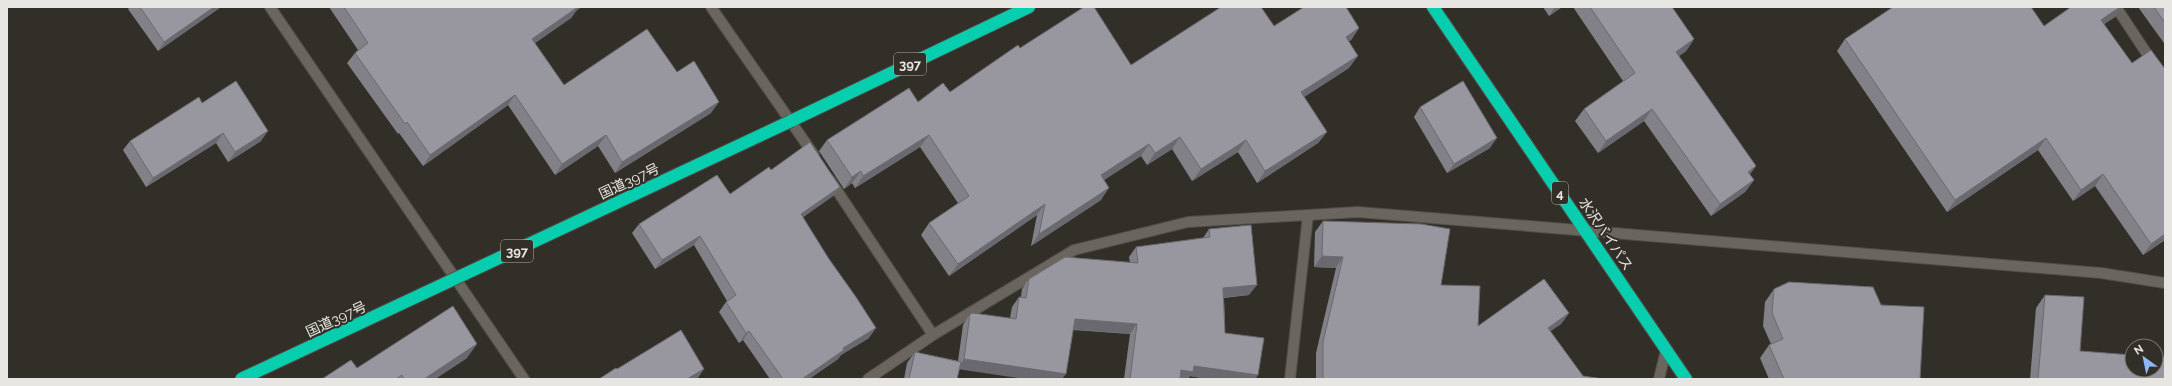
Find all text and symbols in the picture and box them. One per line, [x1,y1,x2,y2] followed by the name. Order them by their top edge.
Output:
[894,53,926,75] road number: 397
[596,160,662,202] street label: 国道397号
[1552,182,1568,204] road number: 4
[1576,195,1636,273] street label: 水沢バイパス
[501,240,533,262] road number: 397
[303,298,369,340] street label: 国道397号
[2124,338,2164,378] north arrow
[2132,342,2146,358] text: N

